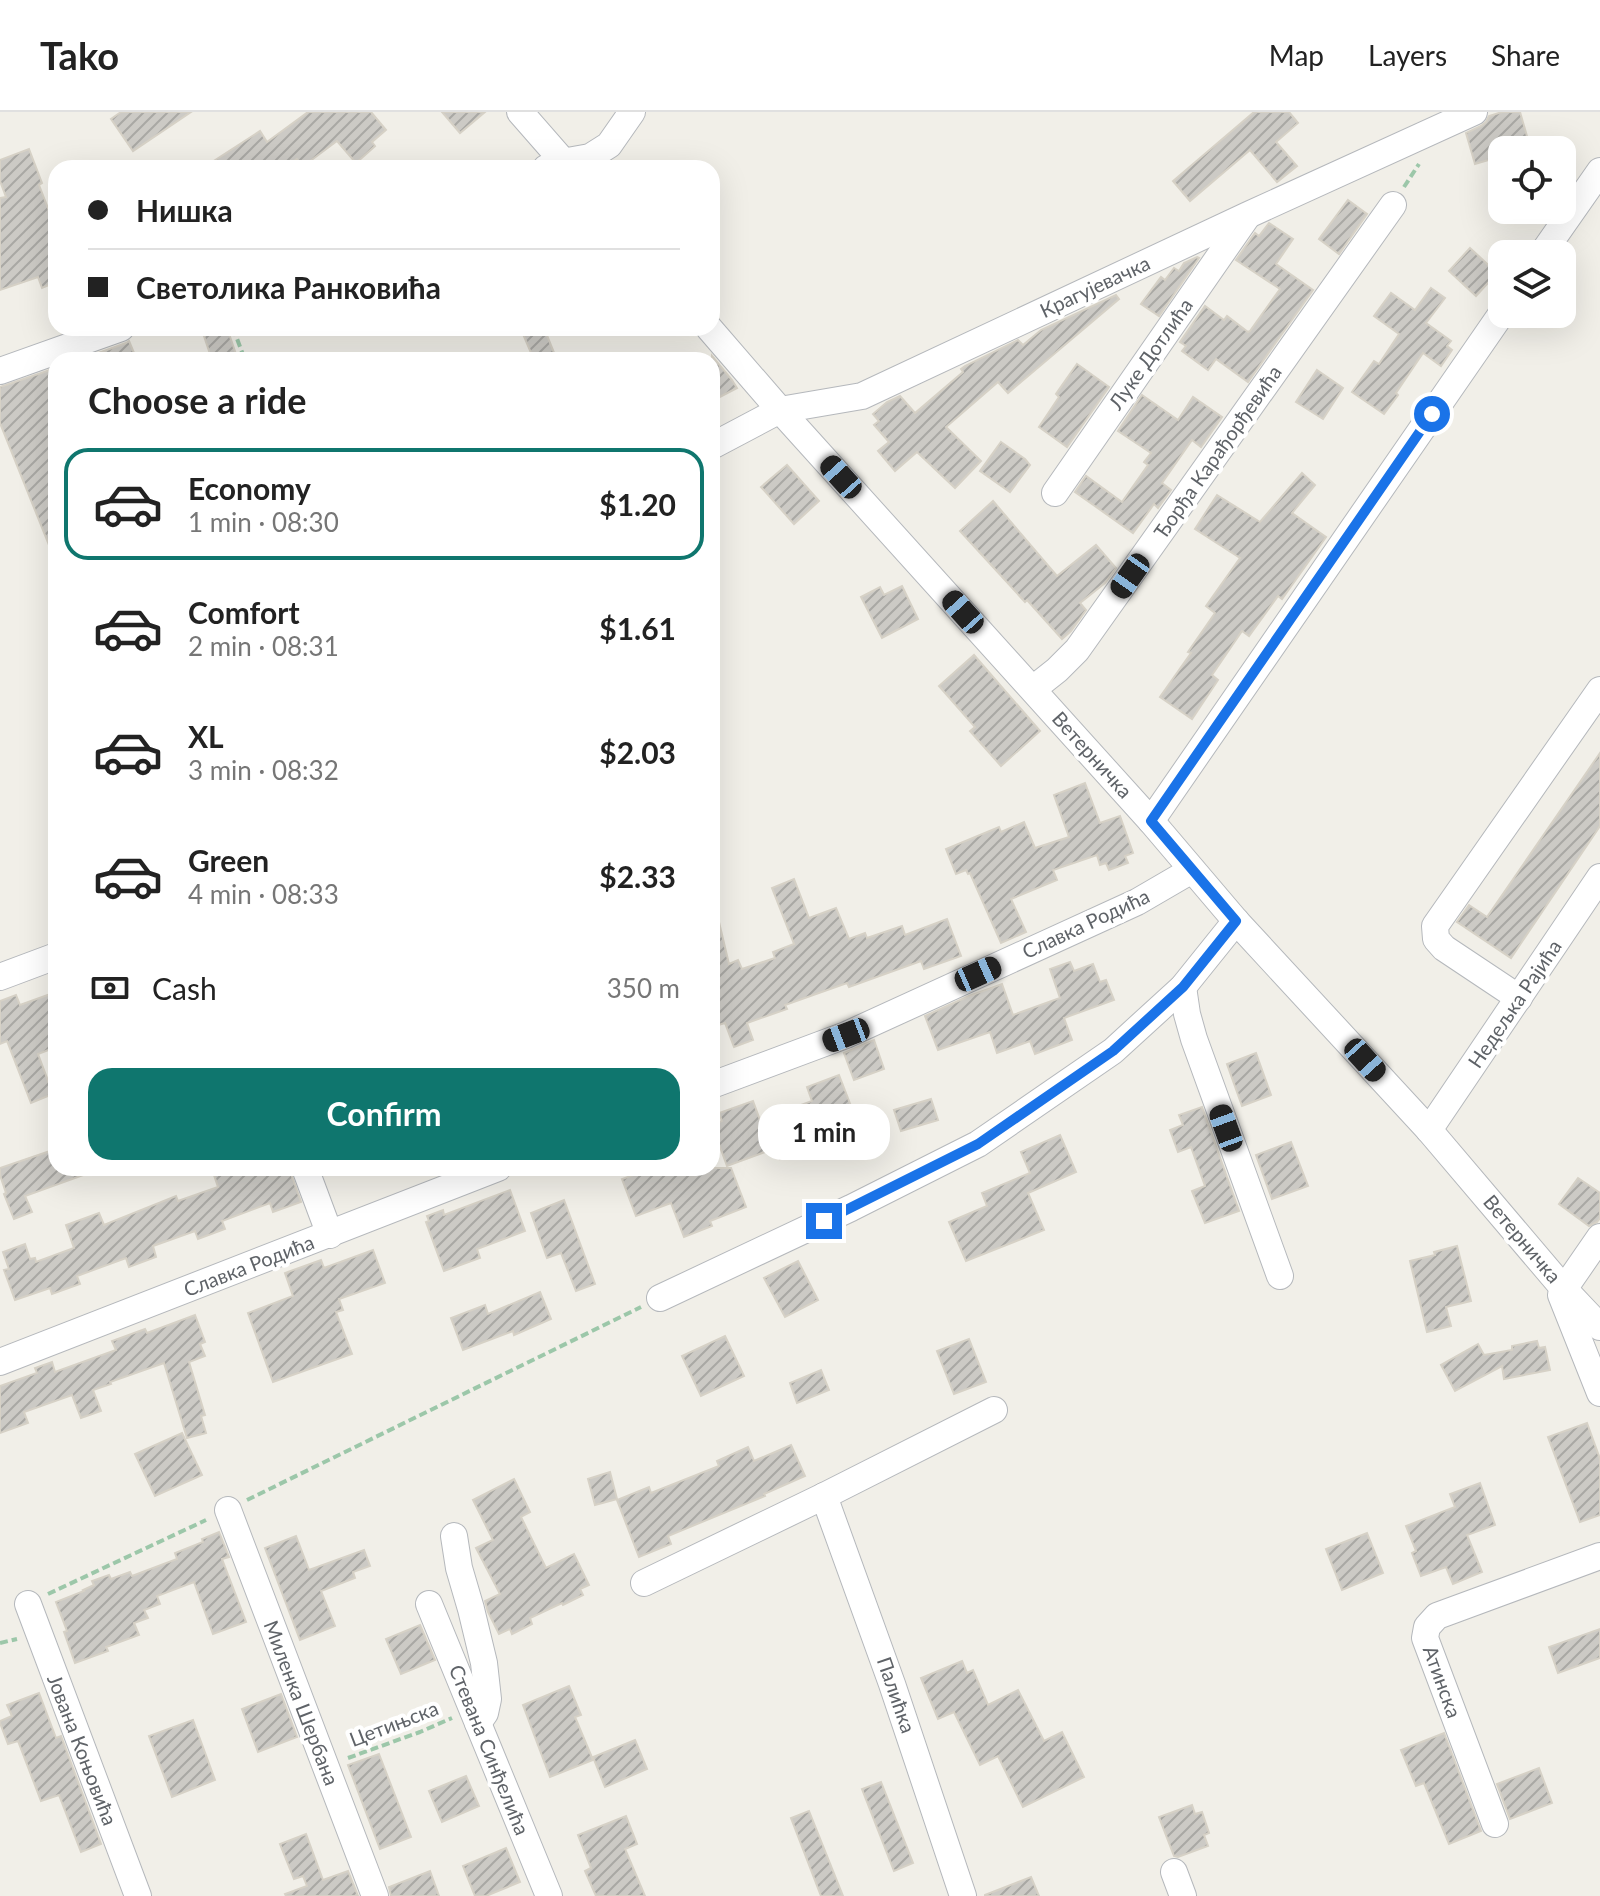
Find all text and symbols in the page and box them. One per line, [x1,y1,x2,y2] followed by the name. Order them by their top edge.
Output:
[40,32,119,78] text: Tako
[1269,38,1324,72] text: Map
[1368,38,1447,72] text: Layers
[1491,38,1560,72] text: Share
[1488,136,1576,328] map controls
[1488,136,1576,224] button: locate
[136,192,233,228] text: Нишка
[1488,240,1576,328] button: layers
[1036,250,1153,322] street label: Крагујевачка
[136,269,441,305] text: Светолика Ранковића
[1103,293,1197,414] street label: Луке Дотлића
[1148,360,1286,542] street label: Ђорђа Карађорђевића
[88,378,307,422] text: Choose a ride
[1414,396,1450,432] route start
[816,451,866,503] car
[92,468,164,540] icon: car
[188,470,311,506] text: Economy
[599,486,676,522] text: $1.20
[188,506,339,538] text: 1 min · 08:30
[1106,549,1154,603] car
[938,586,988,638] car
[92,592,164,664] icon: car
[188,594,300,630] text: Comfort
[599,610,676,646] text: $1.61
[188,630,339,662] text: 2 min · 08:31
[1048,706,1138,802] street label: Ветерничка
[92,716,164,788] icon: car
[188,718,224,754] text: XL
[599,734,676,770] text: $2.03
[188,754,339,786] text: 3 min · 08:32
[92,840,164,912] icon: car
[188,842,269,878] text: Green
[599,858,676,894] text: $2.33
[188,878,339,910] text: 4 min · 08:33
[1018,883,1153,963] street label: Славка Родића
[1462,935,1566,1072] street label: Недељка Рајића
[951,953,1005,995] car
[88,966,132,1010] icon: cash
[152,970,217,1006] text: Cash
[607,972,680,1004] text: 350 m
[819,1015,873,1055] car
[1340,1034,1390,1086] car
[88,1068,680,1160] button: Confirm
[1207,1101,1245,1155] car
[758,1105,890,1161] callout: 1 min
[792,1116,856,1148] text: 1 min
[1479,1189,1567,1287] street label: Ветерничка
[806,1203,842,1239] route end
[180,1229,317,1301] street label: Славка Родића
[259,1617,344,1788] street label: Миленка Шербана
[1419,1642,1467,1721] street label: Атинска
[873,1653,921,1736] street label: Палићка
[445,1661,535,1838] street label: Стевана Синђелића
[43,1671,123,1829] street label: Јована Коњовића
[346,1695,441,1751] street label: Цетињска

